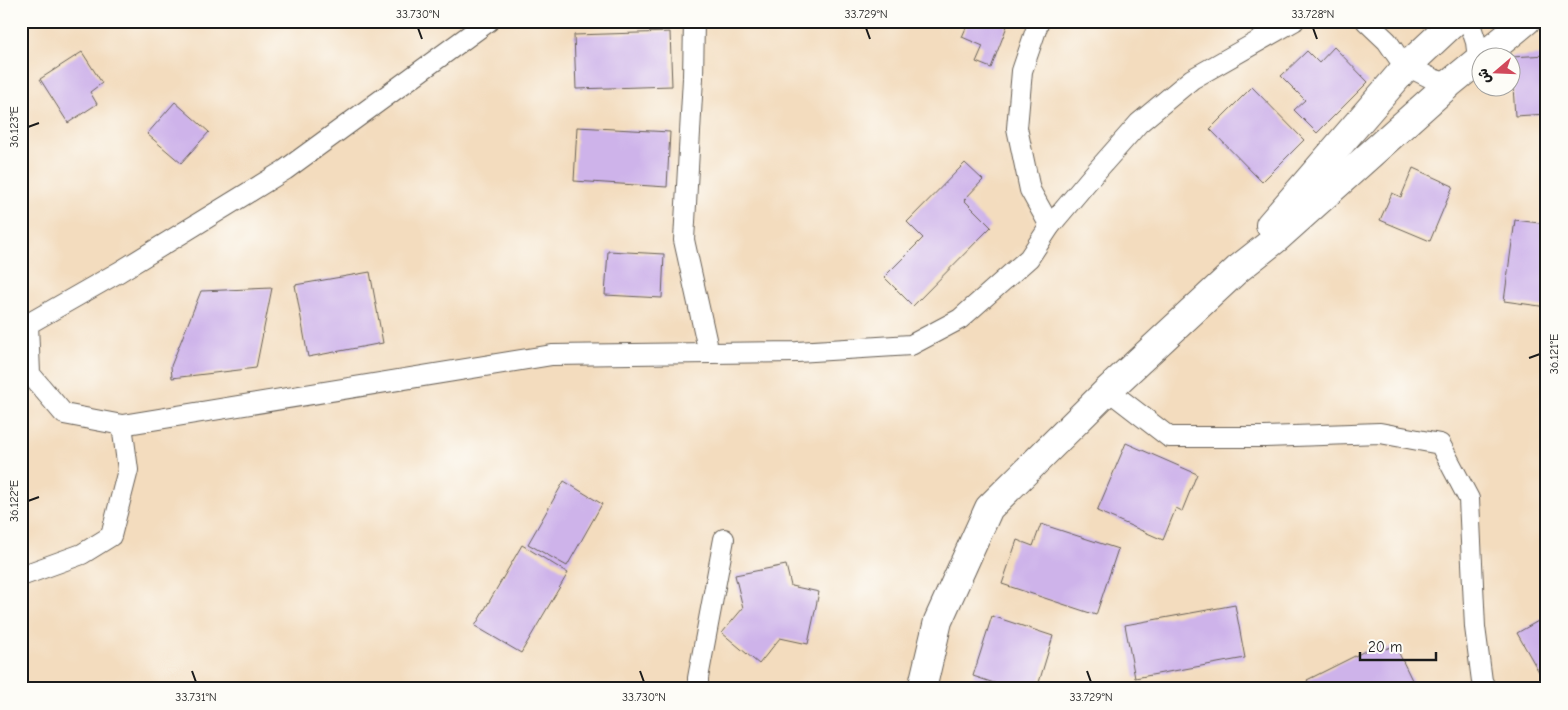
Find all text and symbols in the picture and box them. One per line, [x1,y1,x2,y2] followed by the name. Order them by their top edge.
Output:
[396,7,440,21] text: 33.730°N
[844,7,888,21] text: 33.729°N
[1292,7,1334,21] text: 33.728°N
[1470,48,1520,98] north arrow
[1474,66,1495,86] text: ش
[7,106,21,148] text: 36.123°E
[1547,334,1561,374] text: 36.121°E
[7,480,21,522] text: 36.122°E
[1360,630,1437,662] scale bar
[1368,638,1402,656] text: 20 m
[175,690,217,704] text: 33.731°N
[622,690,666,704] text: 33.730°N
[1069,690,1113,704] text: 33.729°N

